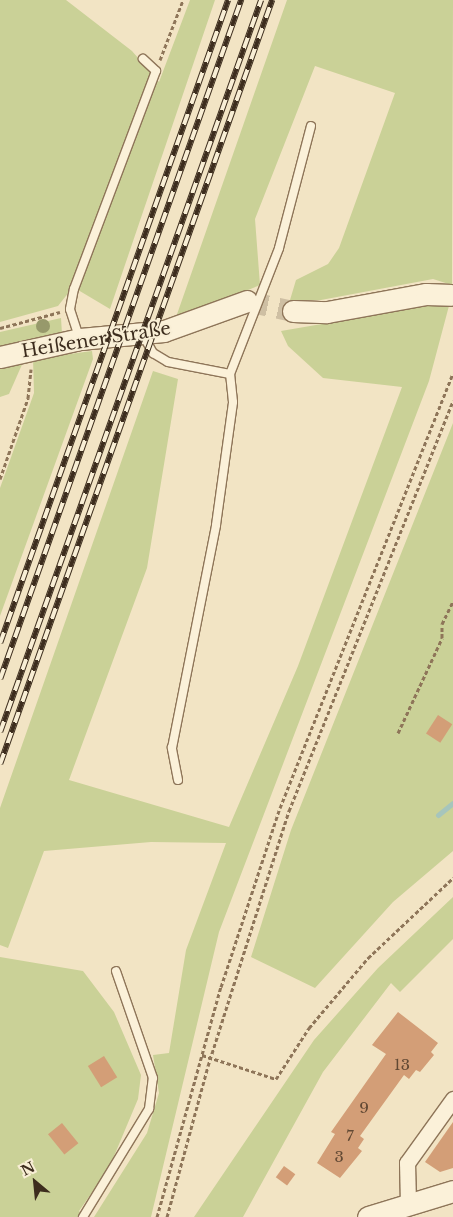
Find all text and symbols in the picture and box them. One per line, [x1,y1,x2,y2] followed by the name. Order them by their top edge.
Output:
[20,318,172,362] street label: Heißener Straße
[394,1056,410,1074] house number: 13
[359,1099,369,1117] house number: 9
[346,1127,354,1145] house number: 7
[334,1148,344,1166] house number: 3
[10,1157,60,1207] north arrow
[18,1158,38,1180] text: N

